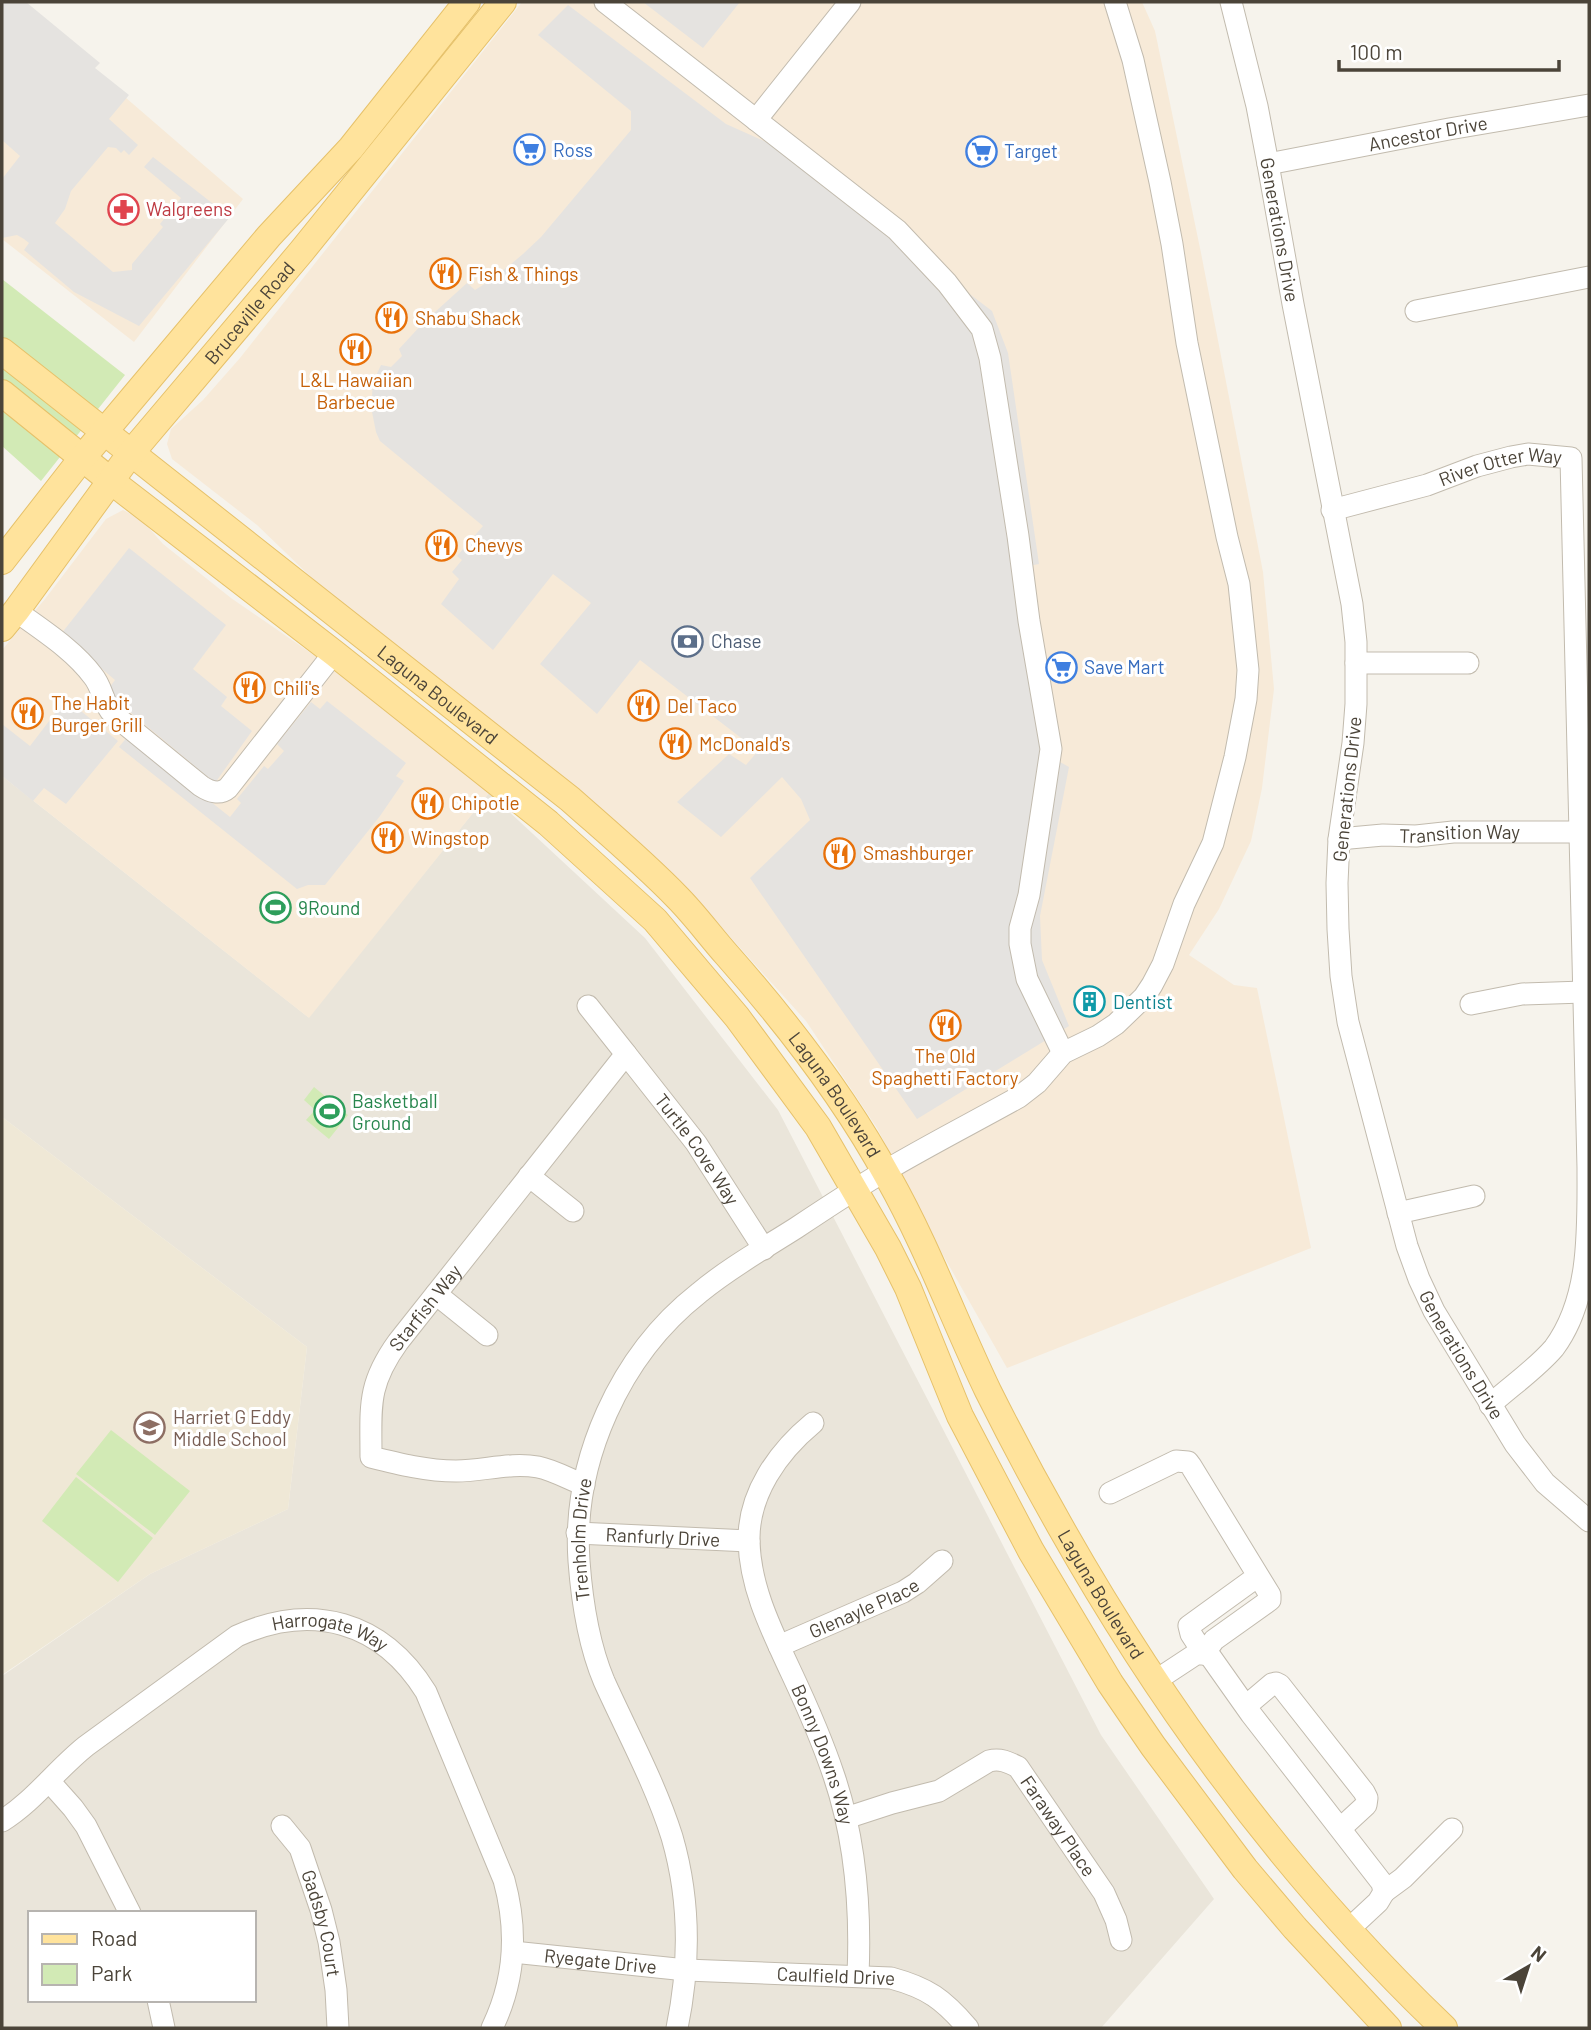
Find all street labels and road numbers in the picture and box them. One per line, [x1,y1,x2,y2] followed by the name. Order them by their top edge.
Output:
[1367,111,1489,155] street label: Ancestor Drive
[1256,156,1304,304] street label: Generations Drive
[199,256,299,369] street label: Bruceville Road
[1435,442,1563,490] street label: River Otter Way
[373,640,503,749] street label: Laguna Boulevard
[1327,715,1366,863] street label: Generations Drive
[1399,820,1520,847] street label: Transition Way
[784,1027,886,1161] street label: Laguna Boulevard
[650,1089,745,1209] street label: Turtle Cove Way
[383,1259,466,1355] street label: Starfish Way
[1415,1286,1509,1423] street label: Generations Drive
[566,1476,596,1603] street label: Trenholm Drive
[605,1522,721,1551] street label: Ranfurly Drive
[1053,1525,1150,1663] street label: Laguna Boulevard
[805,1573,923,1643] street label: Glenayle Place
[270,1608,394,1656] street label: Harrogate Way
[787,1680,859,1827] street label: Bonny Downs Way
[1016,1771,1101,1881] street label: Faraway Place
[297,1867,346,1978] street label: Gadsby Court
[543,1943,658,1978] street label: Ryegate Drive
[776,1962,896,1989] street label: Caulfield Drive

